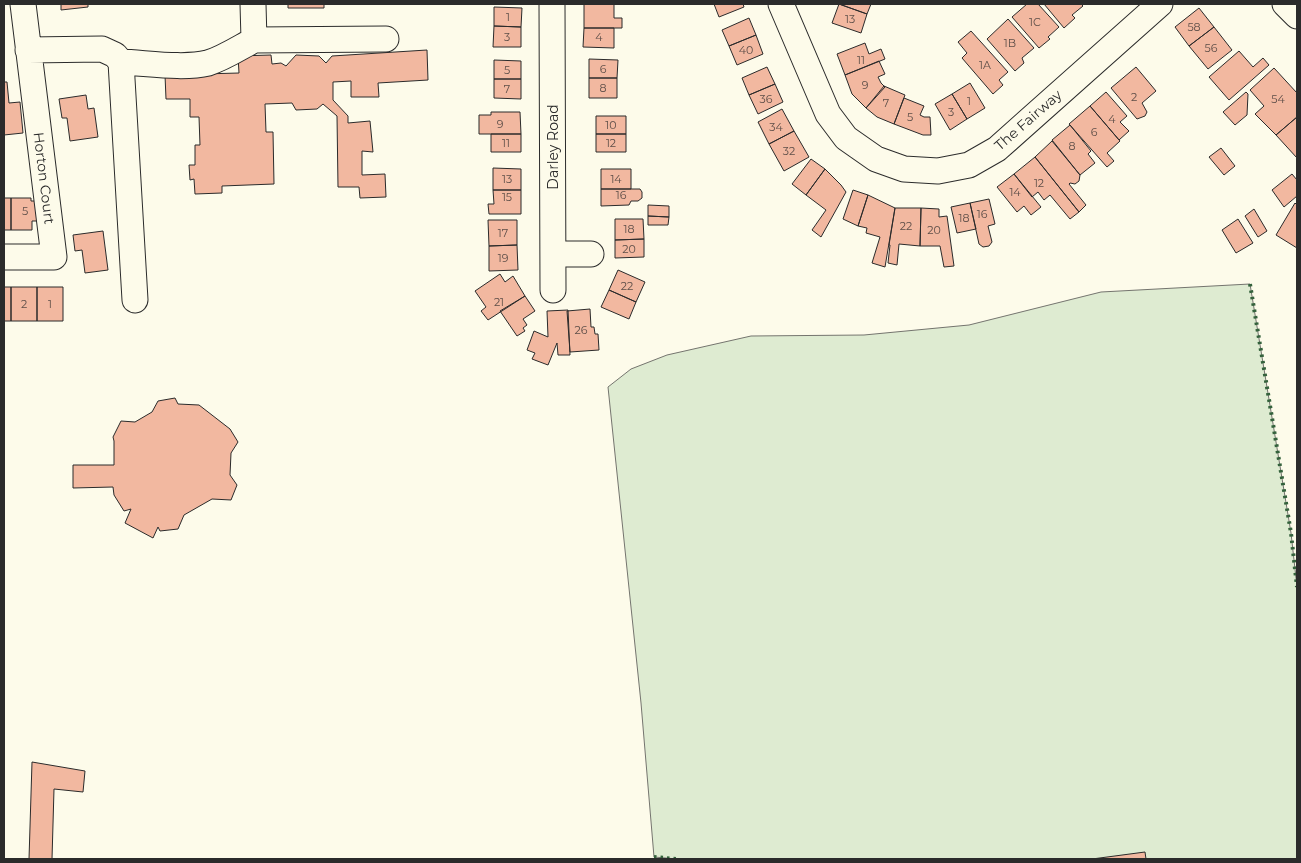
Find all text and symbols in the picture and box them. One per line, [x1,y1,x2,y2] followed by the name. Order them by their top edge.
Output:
[506,10,510,24] house number: 1
[845,12,855,26] house number: 13
[1029,15,1041,29] house number: 1C
[1187,20,1201,34] house number: 58
[504,30,510,44] house number: 3
[595,30,603,44] house number: 4
[1004,36,1016,50] house number: 1B
[1205,41,1218,55] house number: 56
[739,43,753,57] house number: 40
[857,53,865,67] house number: 11
[979,58,991,72] house number: 1A
[600,62,607,76] house number: 6
[504,63,510,77] house number: 5
[862,78,869,92] house number: 9
[599,81,607,95] house number: 8
[504,82,510,96] house number: 7
[991,85,1066,154] street label: The Fairway
[1131,90,1137,104] house number: 2
[760,92,773,106] house number: 36
[1271,92,1285,106] house number: 54
[967,94,971,108] house number: 1
[883,96,889,110] house number: 7
[544,104,562,190] street label: Darley Road
[948,105,954,119] house number: 3
[907,110,913,124] house number: 5
[1108,112,1116,126] house number: 4
[497,117,504,131] house number: 9
[605,118,617,132] house number: 10
[769,120,783,134] house number: 34
[1091,125,1098,139] house number: 6
[29,131,59,225] street label: Horton Court
[502,136,510,150] house number: 11
[606,136,616,150] house number: 12
[1068,139,1076,153] house number: 8
[783,144,795,158] house number: 32
[502,172,512,186] house number: 13
[610,172,622,186] house number: 14
[1034,176,1044,190] house number: 12
[1009,185,1021,199] house number: 14
[616,188,627,202] house number: 16
[502,190,512,204] house number: 15
[22,204,28,218] house number: 5
[977,207,988,221] house number: 16
[959,211,970,225] house number: 18
[900,219,912,233] house number: 22
[624,222,635,236] house number: 18
[927,223,941,237] house number: 20
[498,226,508,240] house number: 17
[622,242,636,256] house number: 20
[498,251,509,265] house number: 19
[621,279,633,293] house number: 22
[494,295,504,309] house number: 21
[21,297,27,311] house number: 2
[48,297,52,311] house number: 1
[575,323,588,337] house number: 26

